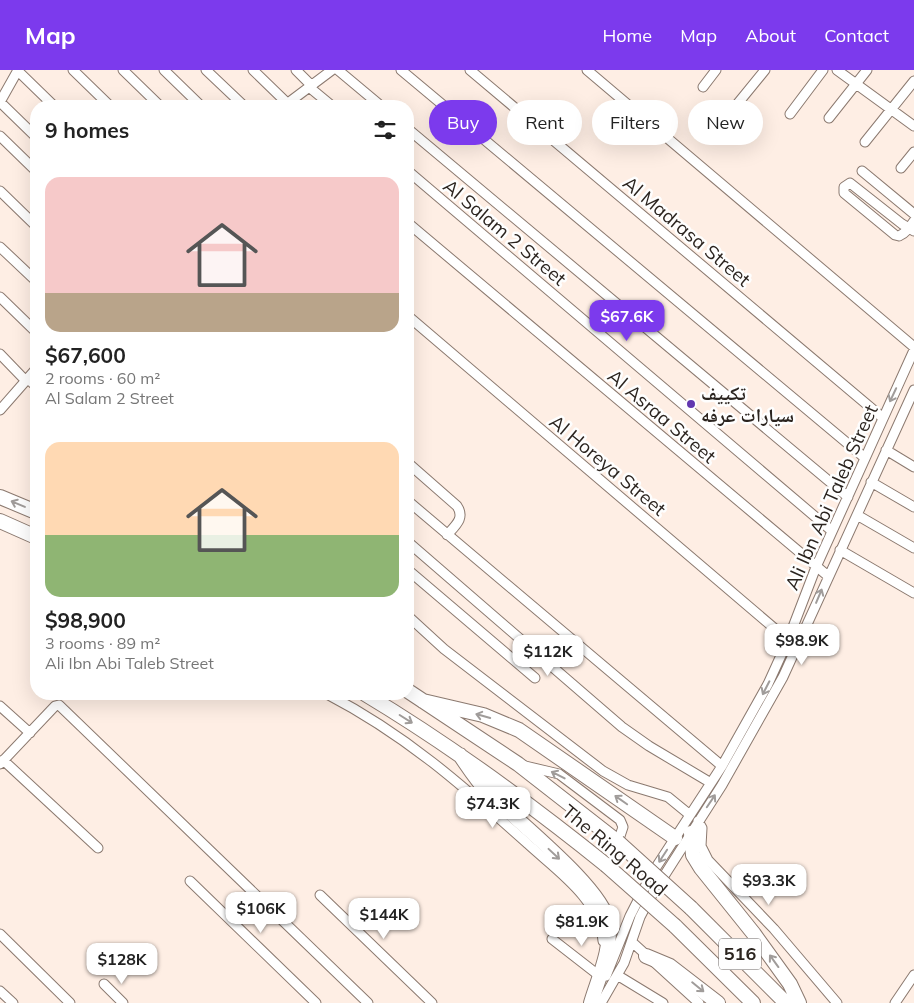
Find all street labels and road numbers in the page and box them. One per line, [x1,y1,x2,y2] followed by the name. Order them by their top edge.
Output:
[618,171,756,292] street label: Al Madrasa Street
[439,174,572,291] street label: Al Salam 2 Street
[603,364,721,468] street label: Al Asraa Street
[779,400,883,593] street label: Ali Ibn Abi Taleb Street
[545,409,671,521] street label: Al Horeya Street
[558,799,672,901] street label: The Ring Road
[719,939,761,970] road number: 516

